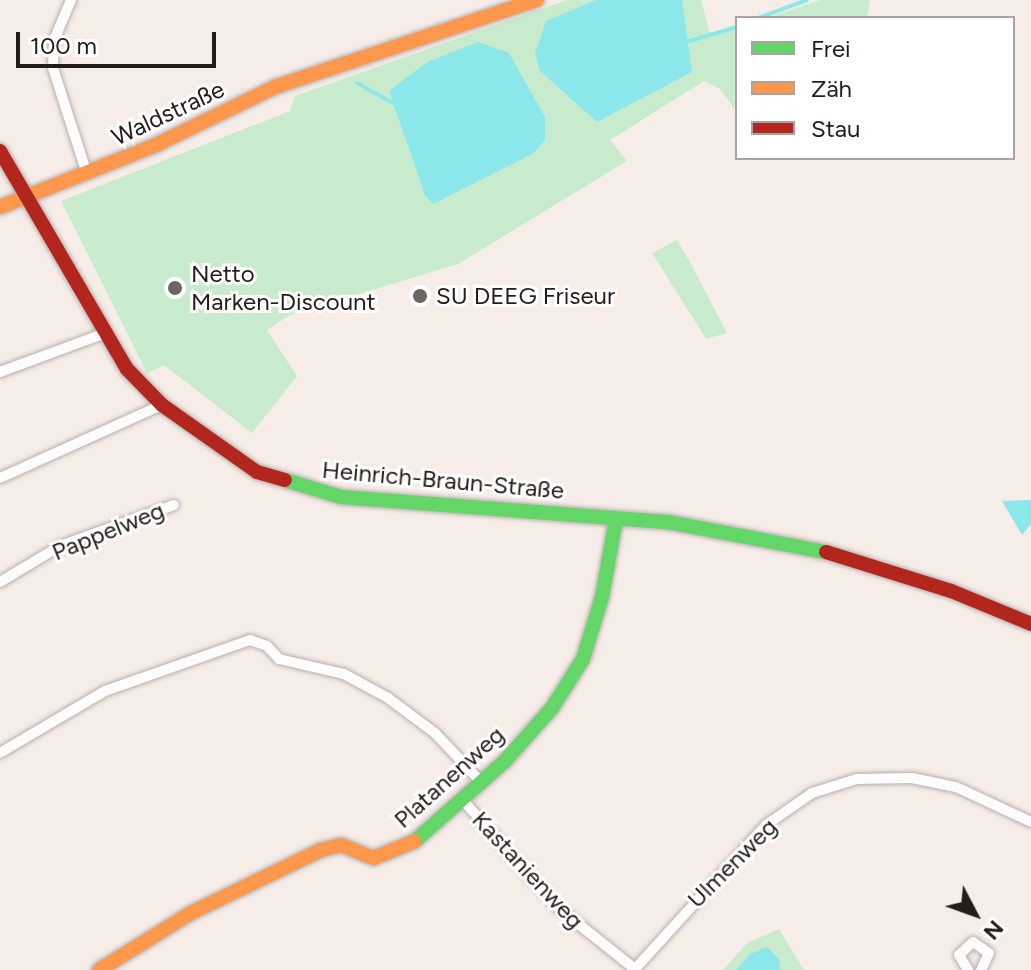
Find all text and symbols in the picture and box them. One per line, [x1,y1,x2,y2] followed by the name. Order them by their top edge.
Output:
[20,16,220,66] scale bar
[735,16,1015,160] legend
[30,31,97,60] text: 100 m
[811,34,851,63] text: Frei
[107,74,229,152] street label: Waldstraße
[811,74,852,103] text: Zäh
[811,114,860,143] text: Stau
[191,260,376,316] place label: Netto Marken-Discount
[166,279,184,297] marker: Netto Marken-Discount
[436,282,615,310] place label: SU DEEG Friseur
[411,287,429,305] marker: SU DEEG Friseur
[321,455,565,505] street label: Heinrich-Braun-Straße
[48,495,168,567] street label: Pappelweg
[388,720,510,834] street label: Platanenweg
[466,805,590,935] street label: Kastanienweg
[681,812,783,914] street label: Ulmenweg
[935,874,1015,954] north arrow
[978,915,1009,945] text: N

